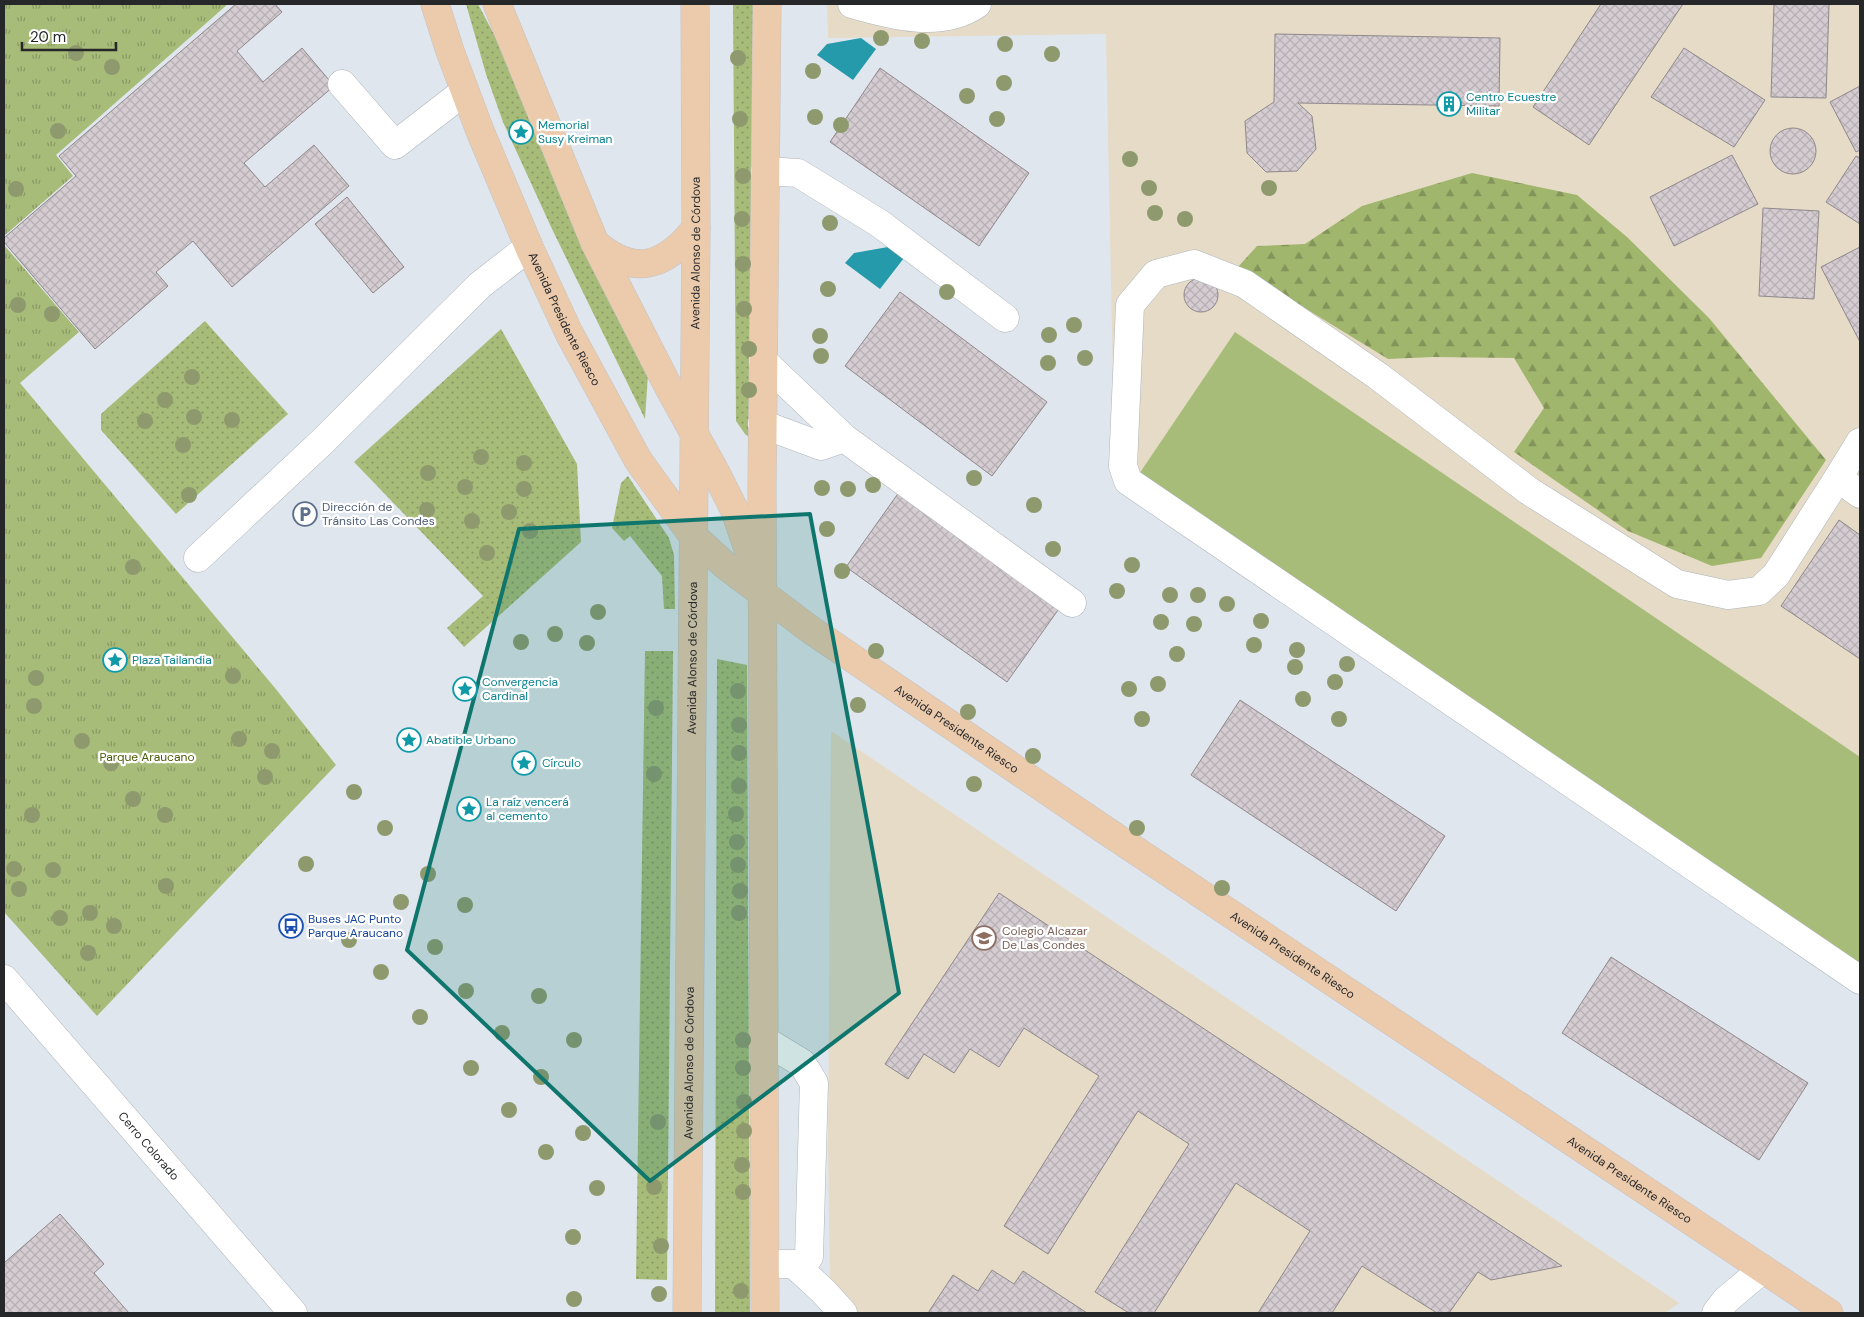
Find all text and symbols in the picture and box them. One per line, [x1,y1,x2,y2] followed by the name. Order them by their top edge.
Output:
[22,20,116,52] scale bar
[30,27,66,47] text: 20 m
[1466,89,1557,119] place label: Centro Ecuestre Militar
[1436,91,1462,117] building icon: Centro Ecuestre Militar
[538,117,613,147] place label: Memorial Susy Kreiman
[508,119,534,145] place icon: Memorial Susy Kreiman
[687,177,704,329] street label: Avenida Alonso de Córdova
[525,250,604,389] street label: Avenida Presidente Riesco
[322,499,435,529] place label: Dirección de Tránsito Las Condes
[292,501,318,527] parking icon: Dirección de Tránsito Las Condes
[684,582,701,734] street label: Avenida Alonso de Córdova
[102,647,128,673] place icon: Plaza Tailandia
[132,652,212,668] place label: Plaza Tailandia
[482,674,558,704] place label: Convergencia Cardinal
[452,676,478,702] place icon: Convergencia Cardinal
[891,681,1022,777] street label: Avenida Presidente Riesco
[396,727,422,753] place icon: Abatible Urbano
[426,732,516,748] place label: Abatible Urbano
[99,749,195,765] park label: Parque Araucano
[511,750,537,776] place icon: Círculo
[542,755,581,771] place label: Círculo
[486,794,569,824] place label: La raíz vencerá al cemento
[456,796,482,822] place icon: La raíz vencerá al cemento
[1227,908,1358,1003] street label: Avenida Presidente Riesco
[308,911,403,941] place label: Buses JAC Punto Parque Araucano
[278,913,304,939] bus stop icon: Buses JAC Punto Parque Araucano
[1002,923,1088,953] place label: Colegio Alcazar De Las Condes
[971,925,997,951] school or university icon: Colegio Alcazar De Las Condes
[680,987,698,1139] street label: Avenida Alonso de Córdova
[115,1109,183,1184] street label: Cerro Colorado
[1564,1132,1695,1227] street label: Avenida Presidente Riesco

